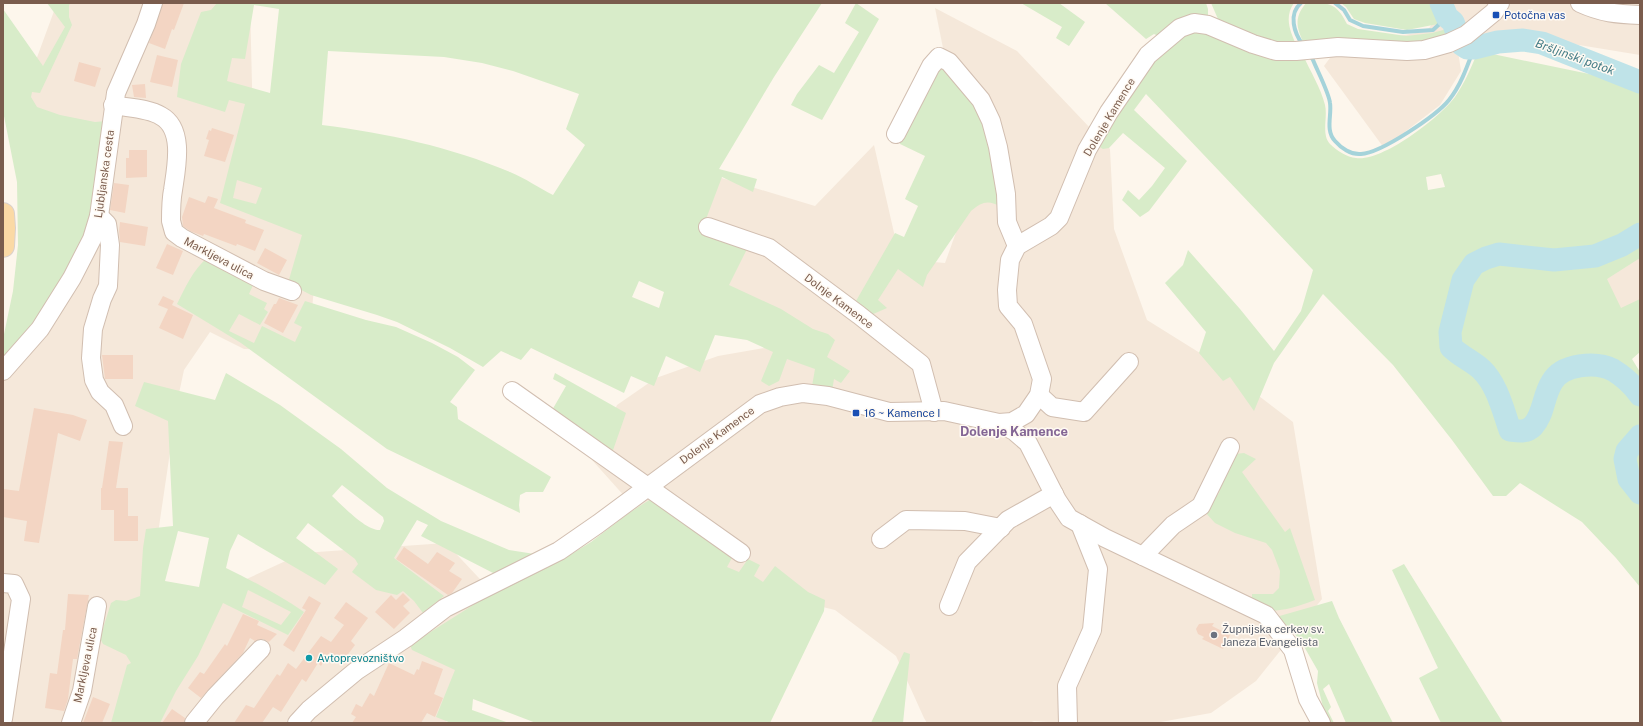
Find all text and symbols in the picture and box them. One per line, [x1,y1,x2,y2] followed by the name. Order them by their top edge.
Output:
[1504,9,1566,21] place label: Potočna vas
[1491,10,1501,20] marker: Potočna vas
[1534,36,1617,78] water label: Bršljinski potok
[1081,76,1137,158] street label: Dolenje Kamence
[92,129,116,219] street label: Ljubljanska cesta
[182,235,256,281] street label: Markljeva ulica
[802,271,876,331] street label: Dolnje Kamence
[677,404,757,466] street label: Dolenje Kamence
[864,407,940,419] place label: 16 ~ Kamence I
[851,408,861,418] marker: 16 ~ Kamence I
[960,424,1068,439] district label: Dolenje Kamence
[1222,623,1324,648] place label: Župnijska cerkev sv. Janeza Evangelista
[71,626,99,704] street label: Markljeva ulica
[1209,630,1219,640] marker: Župnijska cerkev sv. Janeza Evangelista
[317,652,404,664] place label: Avtoprevozništvo
[304,653,314,663] marker: Avtoprevozništvo

